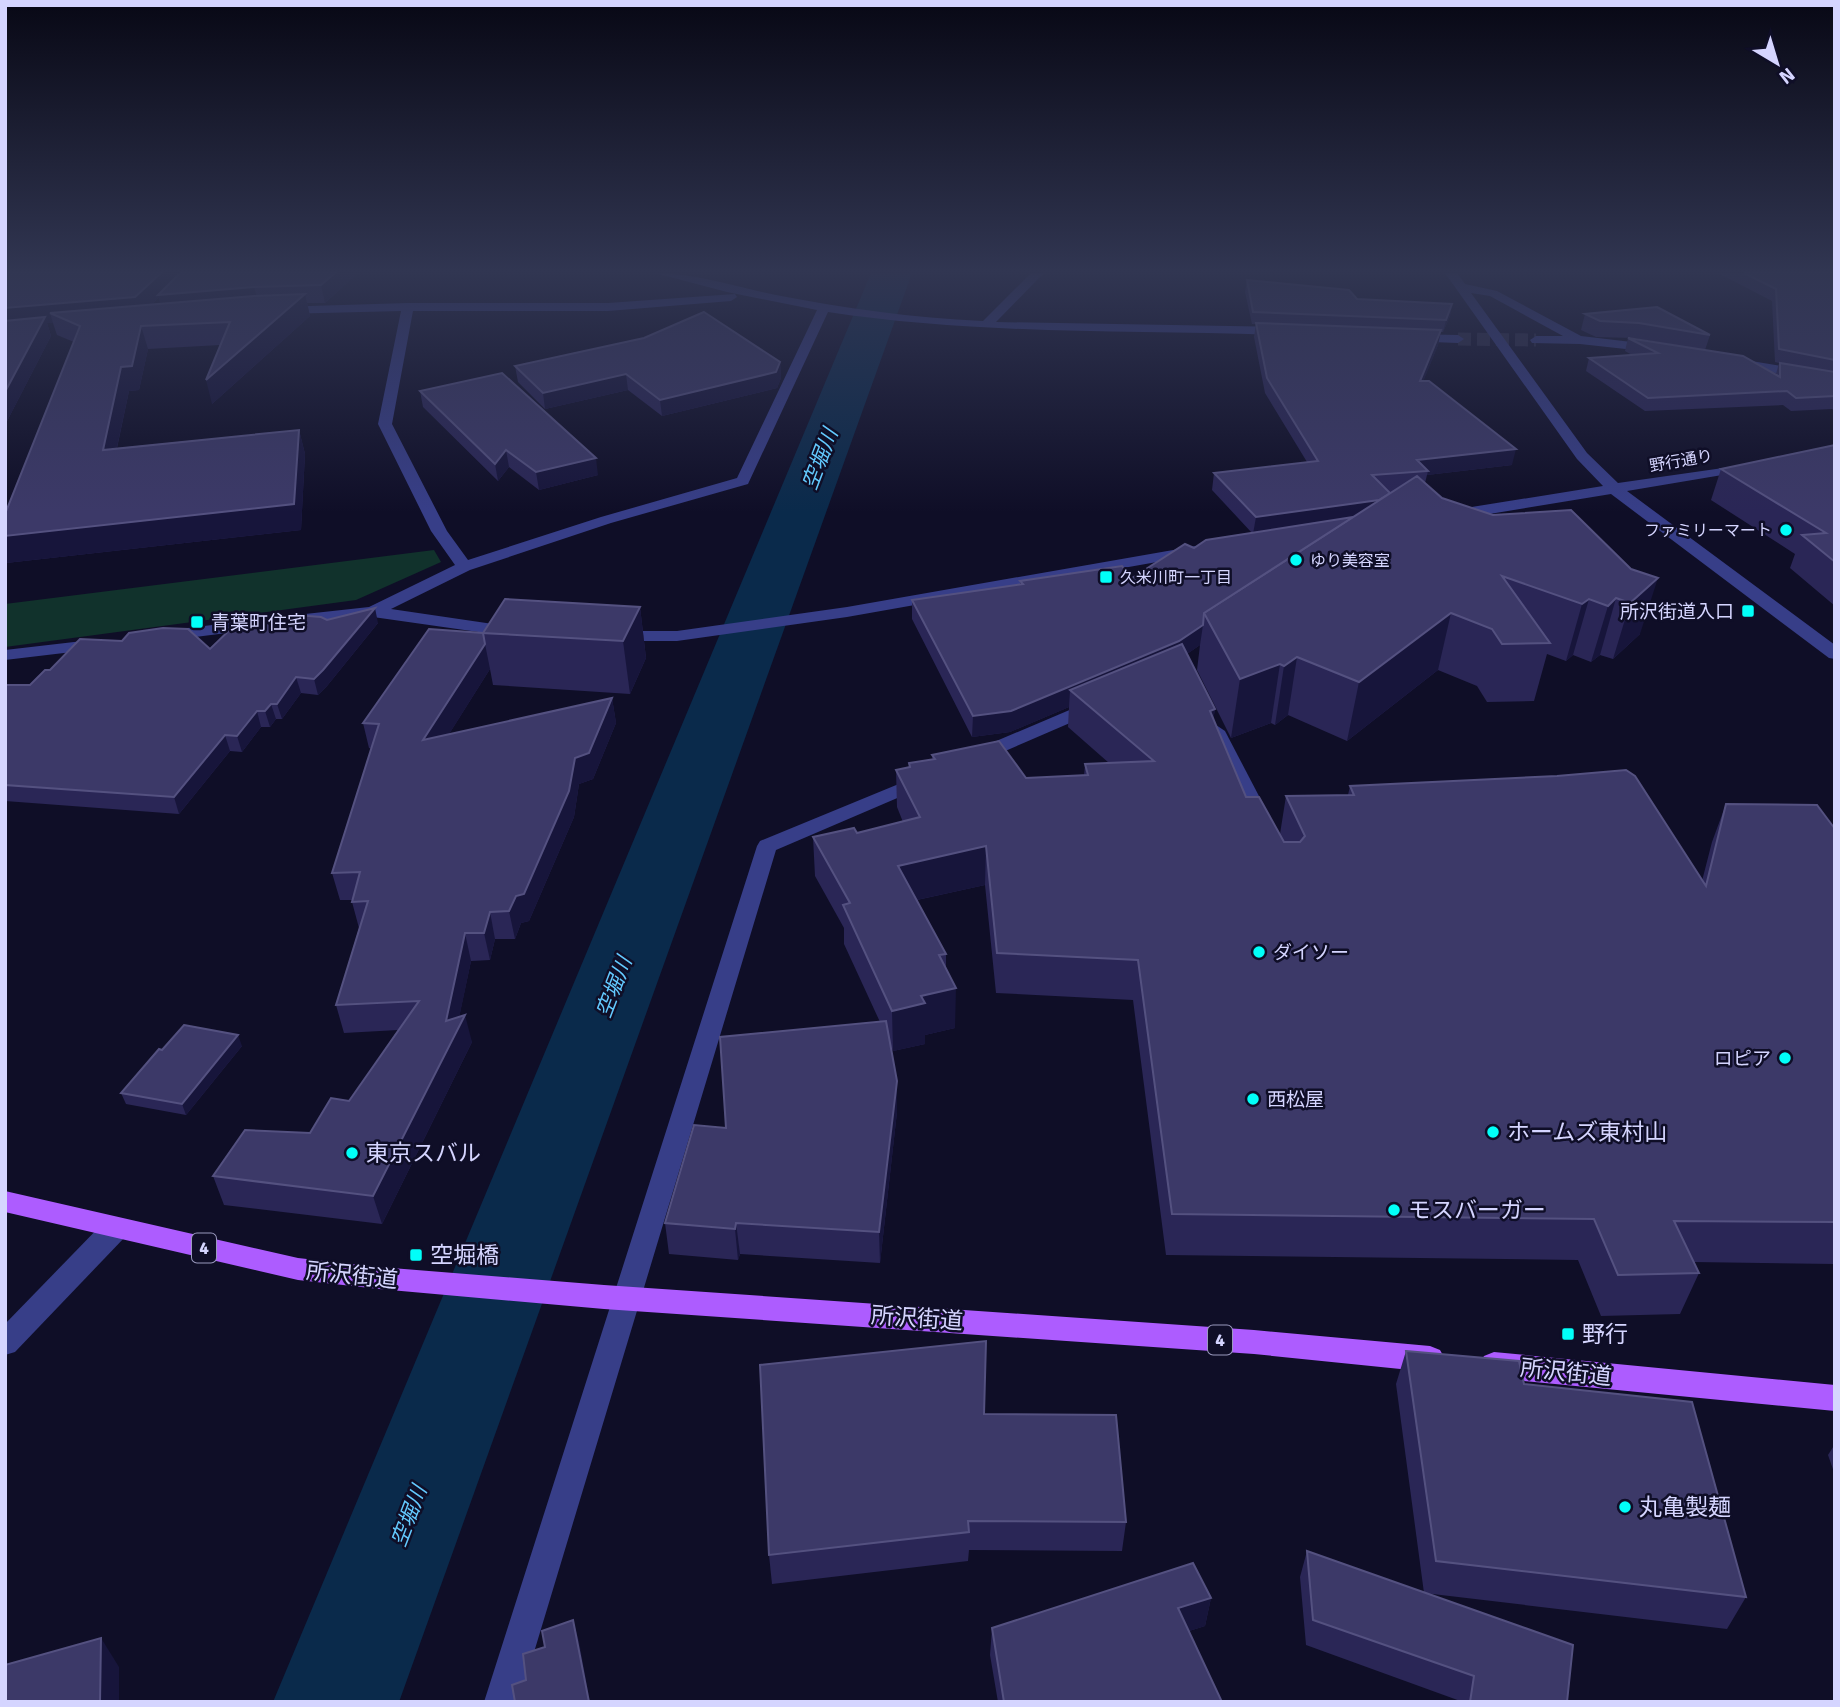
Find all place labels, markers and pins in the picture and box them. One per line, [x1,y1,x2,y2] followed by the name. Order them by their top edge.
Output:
[1644,521,1772,541] place label: ファミリーマート
[1778,522,1794,538] marker: ファミリーマート
[1310,551,1390,571] place label: ゆり美容室
[1288,552,1304,568] marker: ゆり美容室
[1120,568,1232,588] place label: 久米川町一丁目
[1098,569,1114,585] marker: 久米川町一丁目
[1620,600,1734,624] place label: 所沢街道入口
[1740,603,1756,619] marker: 所沢街道入口
[211,611,306,635] place label: 青葉町住宅
[189,614,205,630] marker: 青葉町住宅
[1273,941,1349,965] place label: ダイソー
[1251,944,1267,960] marker: ダイソー
[1714,1047,1771,1071] place label: ロピア
[1777,1050,1793,1066] marker: ロピア
[1267,1088,1324,1112] place label: 西松屋
[1245,1091,1261,1107] marker: 西松屋
[1507,1118,1667,1147] place label: ホームズ東村山
[1485,1124,1501,1140] marker: ホームズ東村山
[366,1139,481,1168] place label: 東京スバル
[344,1145,360,1161] marker: 東京スバル
[1408,1196,1546,1225] place label: モスバーガー
[1386,1202,1402,1218] marker: モスバーガー
[430,1241,499,1270] place label: 空堀橋
[408,1247,424,1263] marker: 空堀橋
[1582,1320,1628,1349] place label: 野行
[1560,1326,1576,1342] marker: 野行
[1639,1493,1731,1522] place label: 丸亀製麺
[1617,1499,1633,1515] marker: 丸亀製麺

